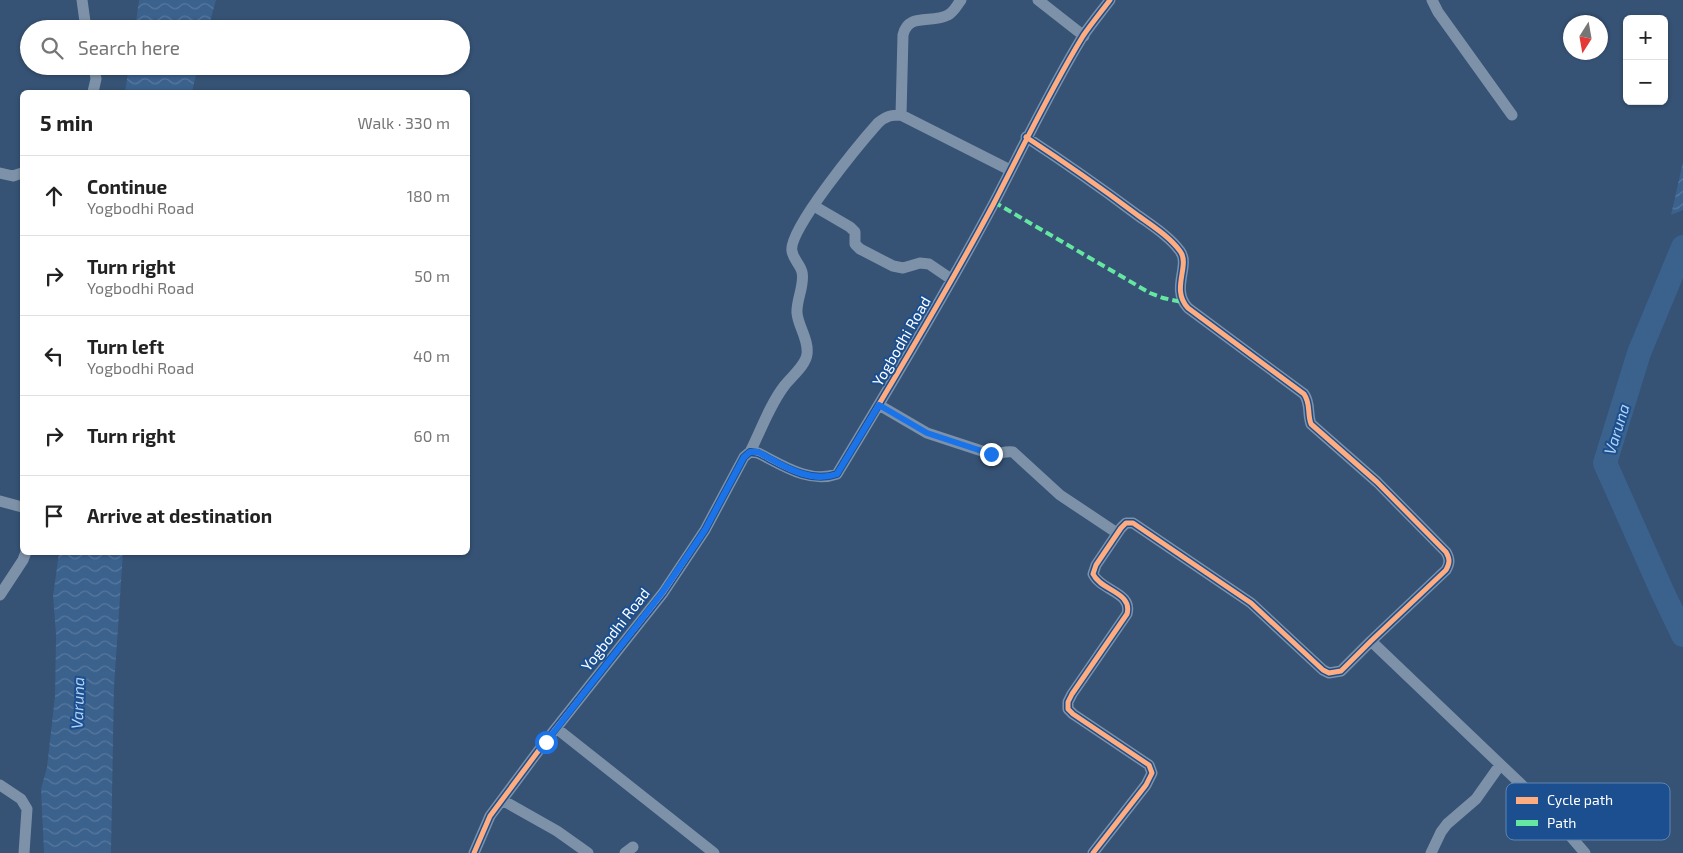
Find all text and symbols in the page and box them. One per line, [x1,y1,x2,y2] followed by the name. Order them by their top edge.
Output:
[1563,15,1608,60] north arrow
[1623,15,1668,105] map controls
[1623,15,1668,60] button: +
[20,20,470,75] search box
[38,34,66,62] icon: search
[78,36,180,59] text: Search here
[1623,60,1668,105] button: −
[40,110,93,135] text: 5 min
[358,113,450,132] text: Walk · 330 m
[87,175,167,198] text: Continue
[40,182,68,210] icon: ahead
[407,186,450,205] text: 180 m
[87,198,194,217] text: Yogbodhi Road
[87,255,175,278] text: Turn right
[40,262,68,290] icon: right
[414,266,450,285] text: 50 m
[87,278,194,297] text: Yogbodhi Road
[868,293,934,389] street label: Yogbodhi Road
[87,335,164,358] text: Turn left
[40,342,68,370] icon: left
[413,346,450,365] text: 40 m
[87,358,194,377] text: Yogbodhi Road
[1599,401,1633,457] water label: Varuna
[40,422,68,450] icon: right
[87,424,175,447] text: Turn right
[414,426,450,445] text: 60 m
[980,443,1003,466] route end
[40,502,68,530] icon: arrive
[87,504,272,527] text: Arrive at destination
[577,584,653,674] street label: Yogbodhi Road
[67,677,87,729] water label: Varuna
[535,731,558,754] route start
[1506,783,1670,840] legend
[1547,791,1613,808] text: Cycle path
[1547,814,1576,831] text: Path

